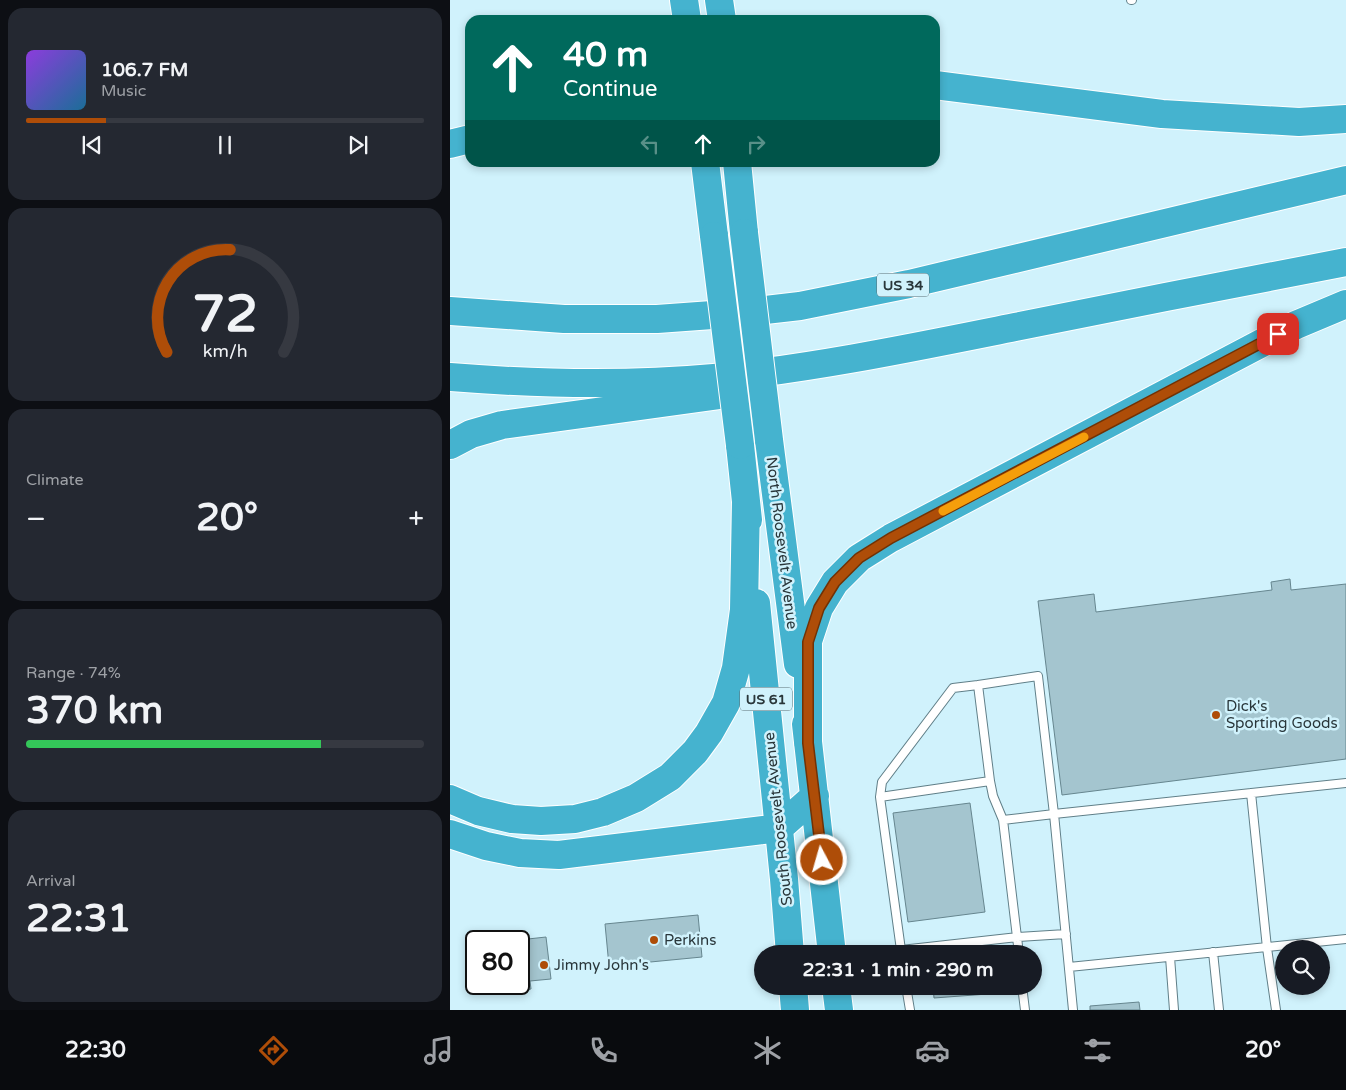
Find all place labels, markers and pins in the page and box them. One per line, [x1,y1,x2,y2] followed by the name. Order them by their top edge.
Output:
[1257,313,1299,355] pin
[1226,697,1338,732] place label: Dick's Sporting Goods
[1210,709,1222,721] marker: Dick's Sporting Goods
[664,931,716,949] place label: Perkins
[648,934,660,946] marker: Perkins
[554,956,649,974] place label: Jimmy John's
[538,959,550,971] marker: Jimmy John's

